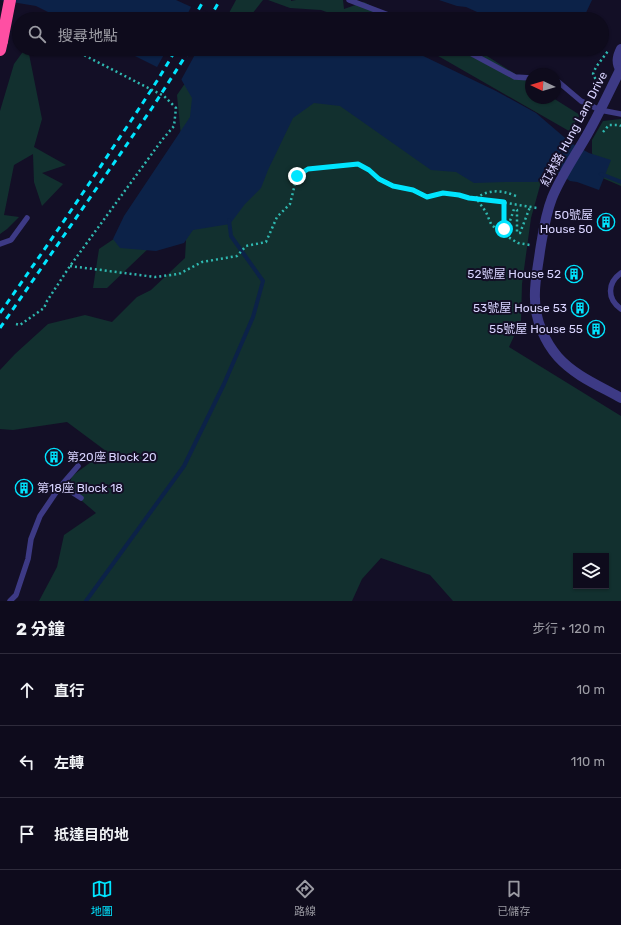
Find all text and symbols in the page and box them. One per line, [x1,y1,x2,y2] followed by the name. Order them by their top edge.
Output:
[12,12,609,56] search box
[26,23,48,45] icon: search
[58,27,118,45] text: 搜尋地點
[525,68,561,104] north arrow
[538,69,610,189] street label: 紅林路 Hung Lam Drive
[288,167,306,185] route end
[540,208,593,236] place label: 50號屋 House 50
[596,212,616,232] building icon: 50號屋 House 50
[495,220,513,238] route start
[564,264,584,284] building icon: 52號屋 House 52
[467,267,561,281] place label: 52號屋 House 52
[570,298,590,318] building icon: 53號屋 House 53
[473,301,567,315] place label: 53號屋 House 53
[586,319,606,339] building icon: 55號屋 House 55
[489,322,583,336] place label: 55號屋 House 55
[44,447,64,467] building icon: 第20座 Block 20
[67,450,157,464] place label: 第20座 Block 20
[14,478,34,498] building icon: 第18座 Block 18
[37,481,123,495] place label: 第18座 Block 18
[573,553,609,589] map controls
[573,553,609,589] button: layers
[16,619,65,639] text: 2 分鐘
[532,621,605,636] text: 步行 · 120 m
[16,679,38,701] icon: ahead
[54,682,84,700] text: 直行
[576,682,605,697] text: 10 m
[16,751,38,773] icon: left
[54,754,84,772] text: 左轉
[571,754,605,769] text: 110 m
[16,823,38,845] icon: arrive
[54,826,129,844] text: 抵達目的地
[91,878,113,918] tab: 地圖
[294,878,316,918] tab: 路線
[497,878,530,918] tab: 已儲存

